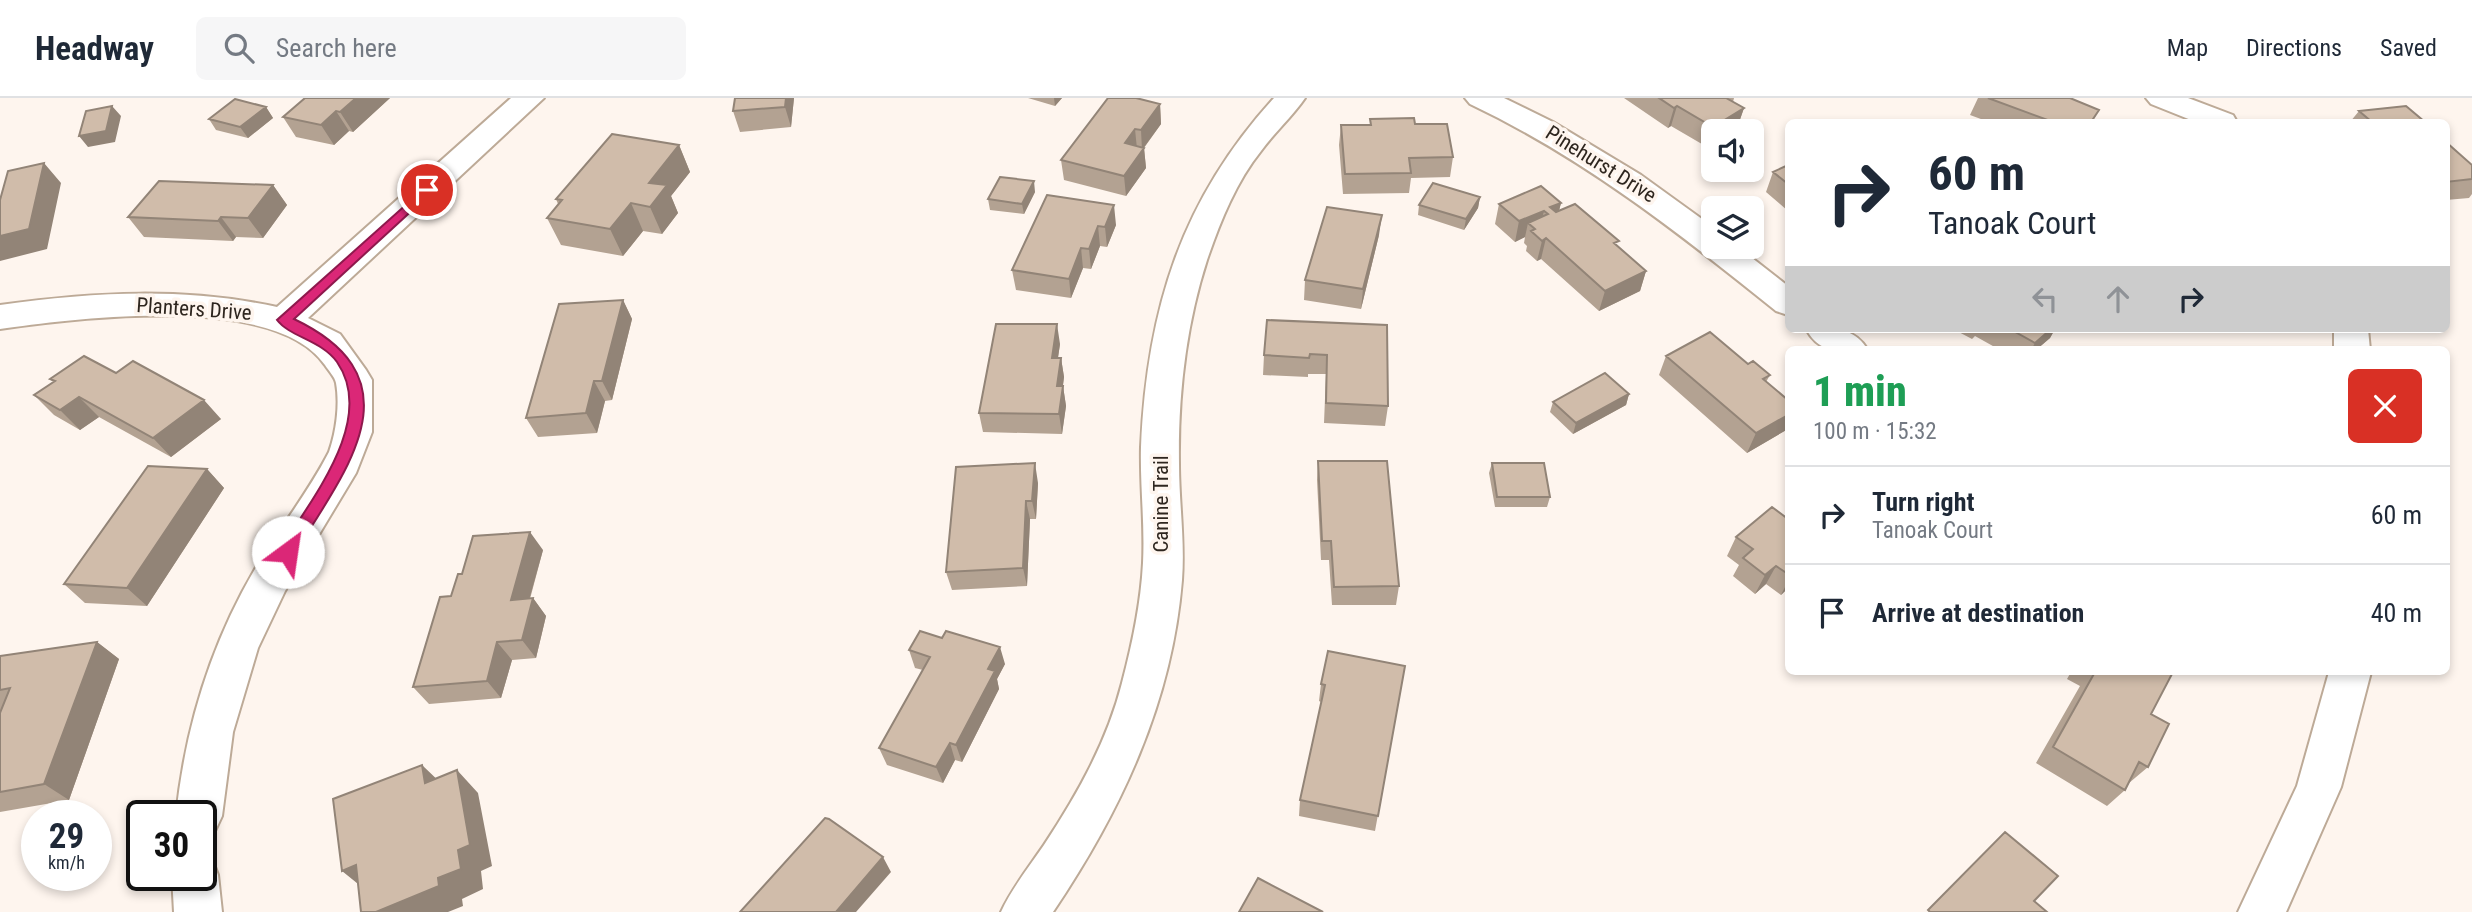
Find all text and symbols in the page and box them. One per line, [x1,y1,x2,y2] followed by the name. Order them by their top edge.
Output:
[196,17,686,80] search box
[35,29,154,68] text: Headway
[220,29,258,67] icon: search
[276,33,397,63] text: Search here
[2167,34,2208,62] text: Map
[2246,34,2342,62] text: Directions
[2380,34,2437,62] text: Saved
[1701,119,1764,259] map controls
[1701,119,1764,182] button: sound
[1541,121,1661,208] street label: Pinehurst Drive
[1928,145,2025,202] text: 60 m
[1813,147,1904,238] icon: right
[397,160,457,220] pin
[408,171,446,209] icon: arrive
[1701,196,1764,259] button: layers
[1928,204,2097,242] text: Tanoak Court
[2026,280,2064,318] icon: left
[2099,280,2137,318] icon: ahead
[2172,280,2210,318] icon: right
[136,293,253,325] street label: Planters Drive
[1813,367,1907,416] text: 1 min
[2348,369,2422,443] button: close
[1813,418,1937,445] text: 100 m · 15:32
[1149,455,1173,553] street label: Canine Trail
[1872,487,1974,517] text: Turn right
[1813,496,1851,534] icon: right
[2371,500,2422,530] text: 60 m
[251,515,325,589] position arrow
[1872,517,1993,544] text: Tanoak Court
[1813,594,1851,632] icon: arrive
[1872,598,2084,628] text: Arrive at destination
[2371,598,2422,628] text: 40 m
[126,800,217,891] speed limit sign: 30
[49,816,84,857] text: 29
[48,852,85,873] text: km/h

